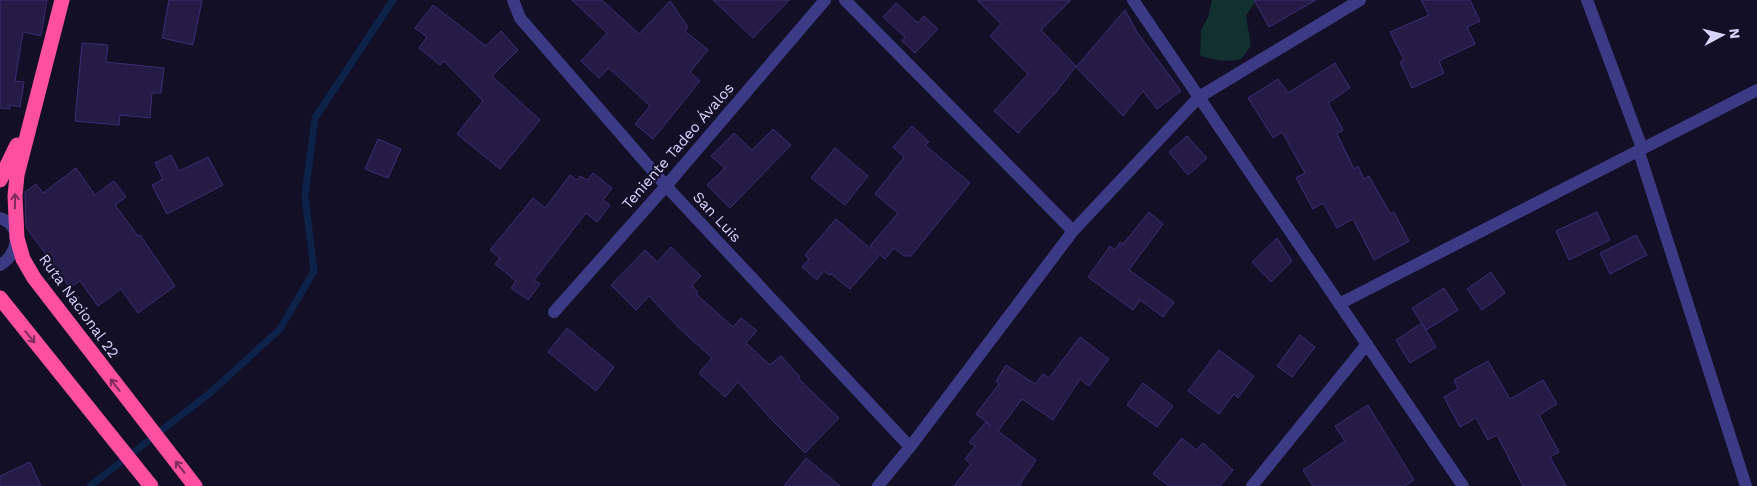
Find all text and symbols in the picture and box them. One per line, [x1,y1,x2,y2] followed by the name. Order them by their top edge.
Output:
[1697,10,1747,60] north arrow
[1726,27,1743,40] text: N
[618,79,738,213] street label: Teniente Tadeo Ávalos
[689,188,745,246] street label: San Luis
[10,193,20,210] one-way arrow
[35,251,123,361] street label: Ruta Nacional 22
[24,330,35,343] one-way arrow
[110,378,121,391] one-way arrow
[175,460,185,474] one-way arrow

